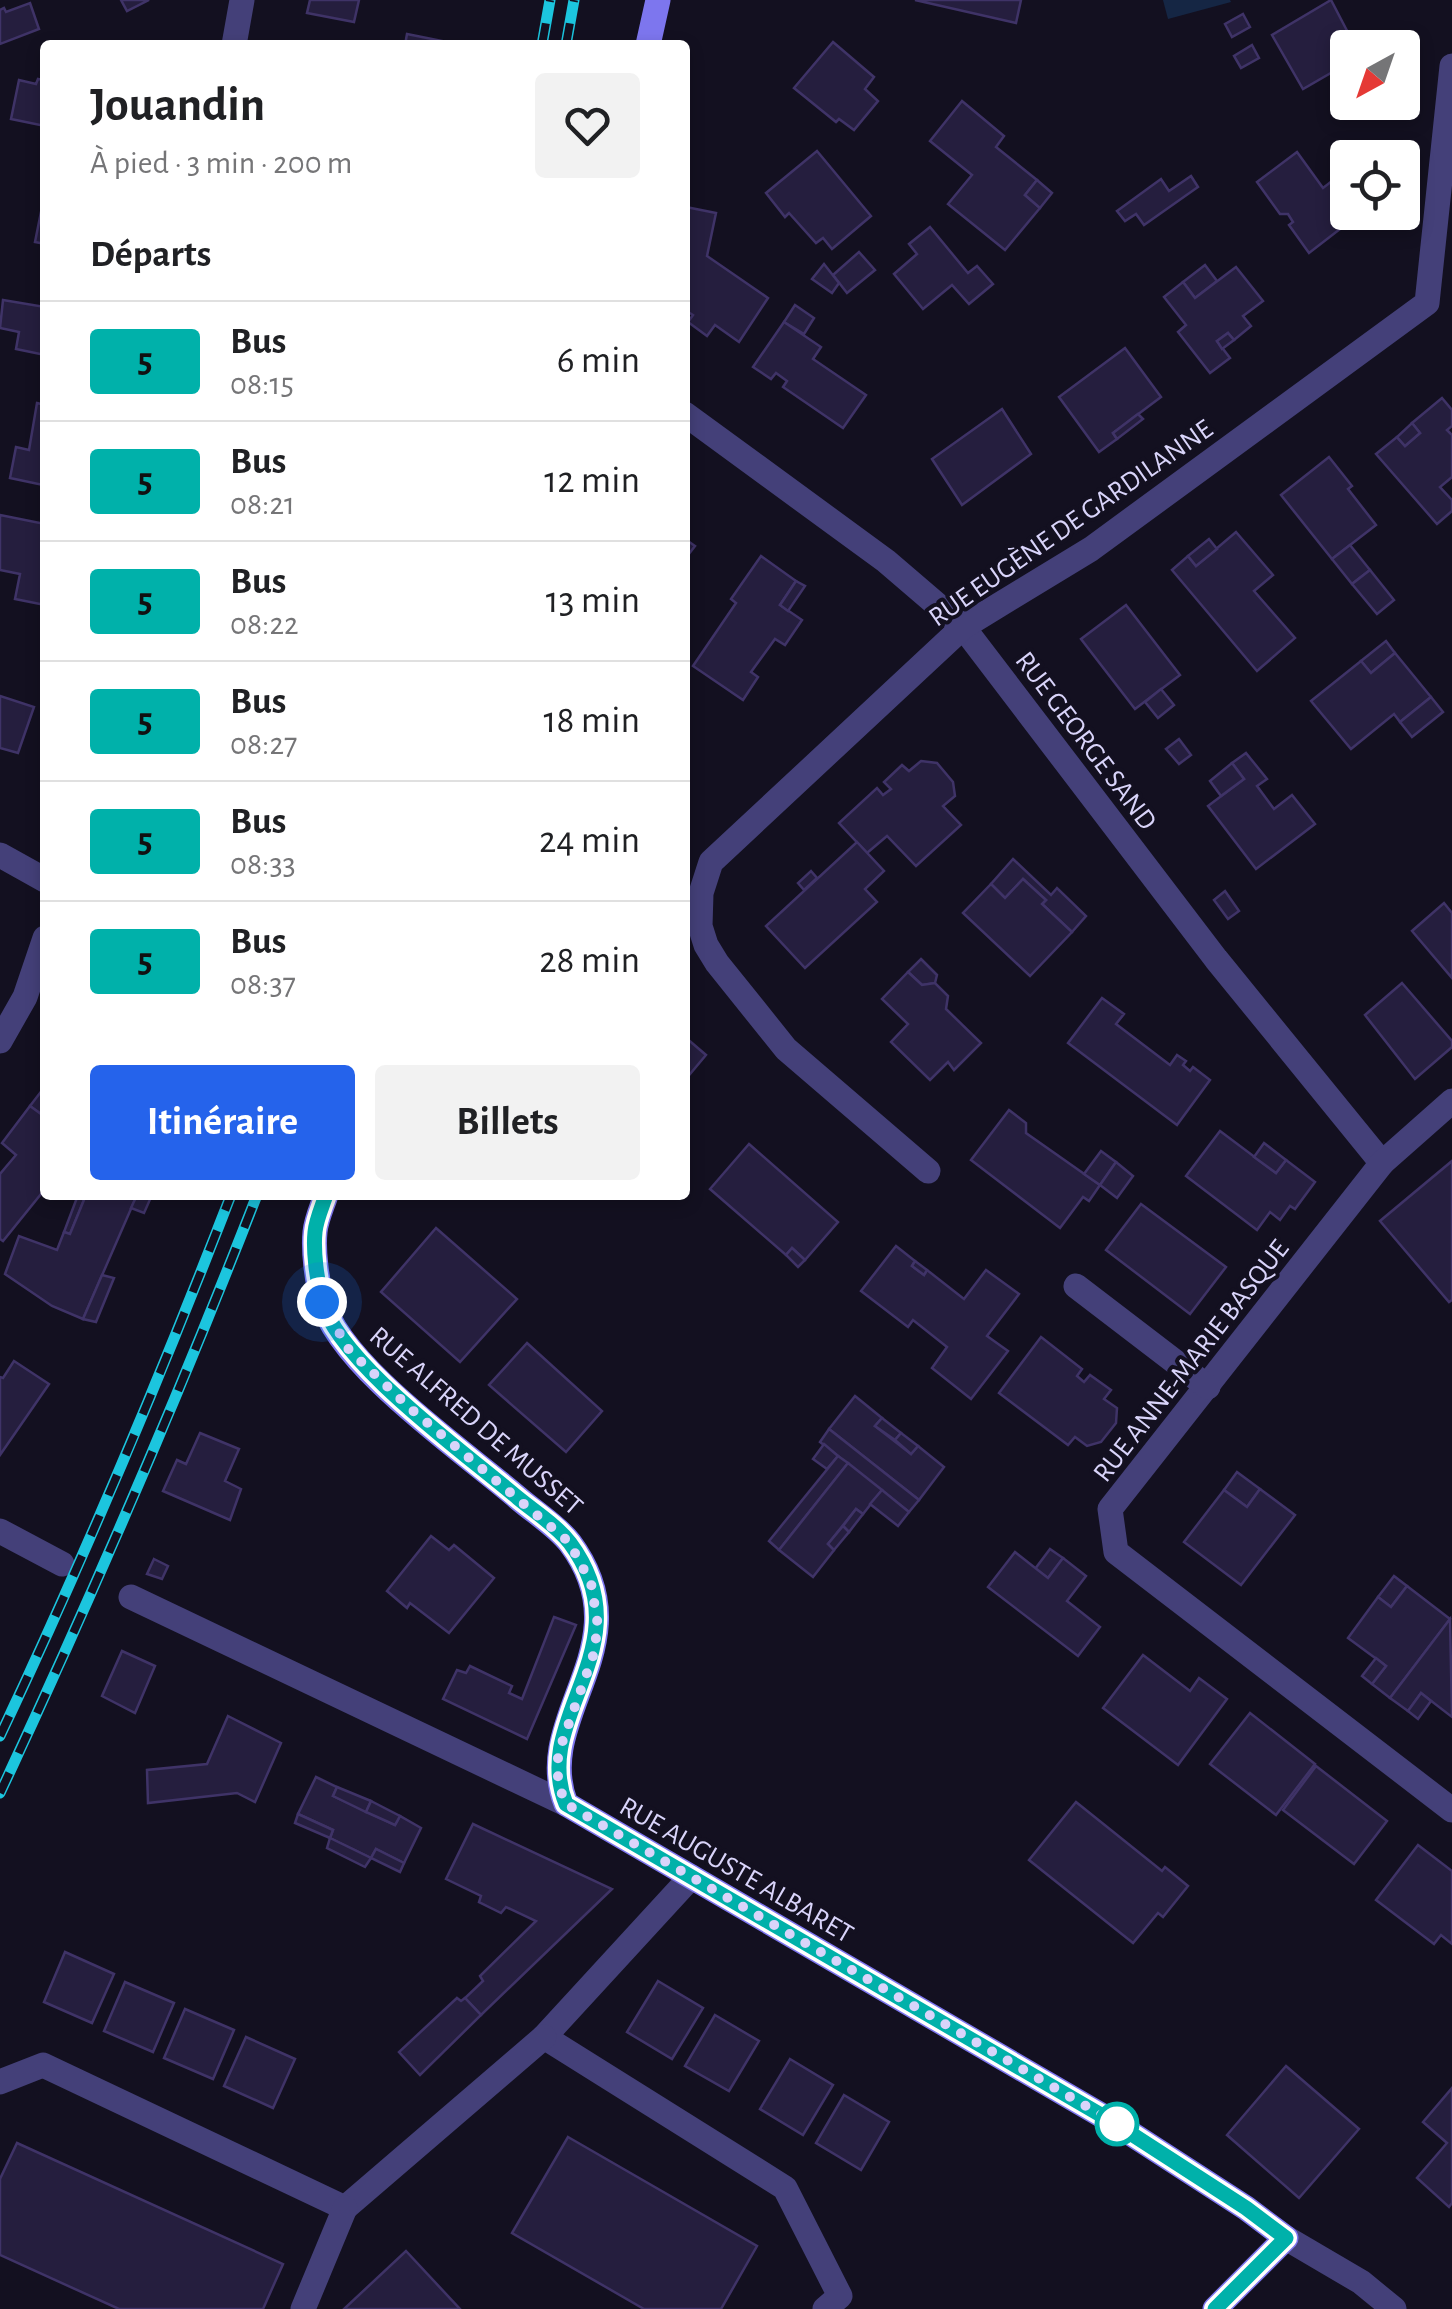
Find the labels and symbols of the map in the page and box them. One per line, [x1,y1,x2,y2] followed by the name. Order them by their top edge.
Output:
[1330,30,1420,120] north arrow
[922,412,1218,632] street label: RUE EUGÈNE DE GARDILANNE
[1010,647,1161,836] street label: RUE GEORGE SAND
[1089,1235,1294,1487] street label: RUE ANNE-MARIE BASQUE
[297,1277,347,1327] your location
[364,1322,588,1521] street label: RUE ALFRED DE MUSSET
[614,1792,858,1949] street label: RUE AUGUSTE ALBARET
[1096,2103,1138,2145] unlabelled marker

